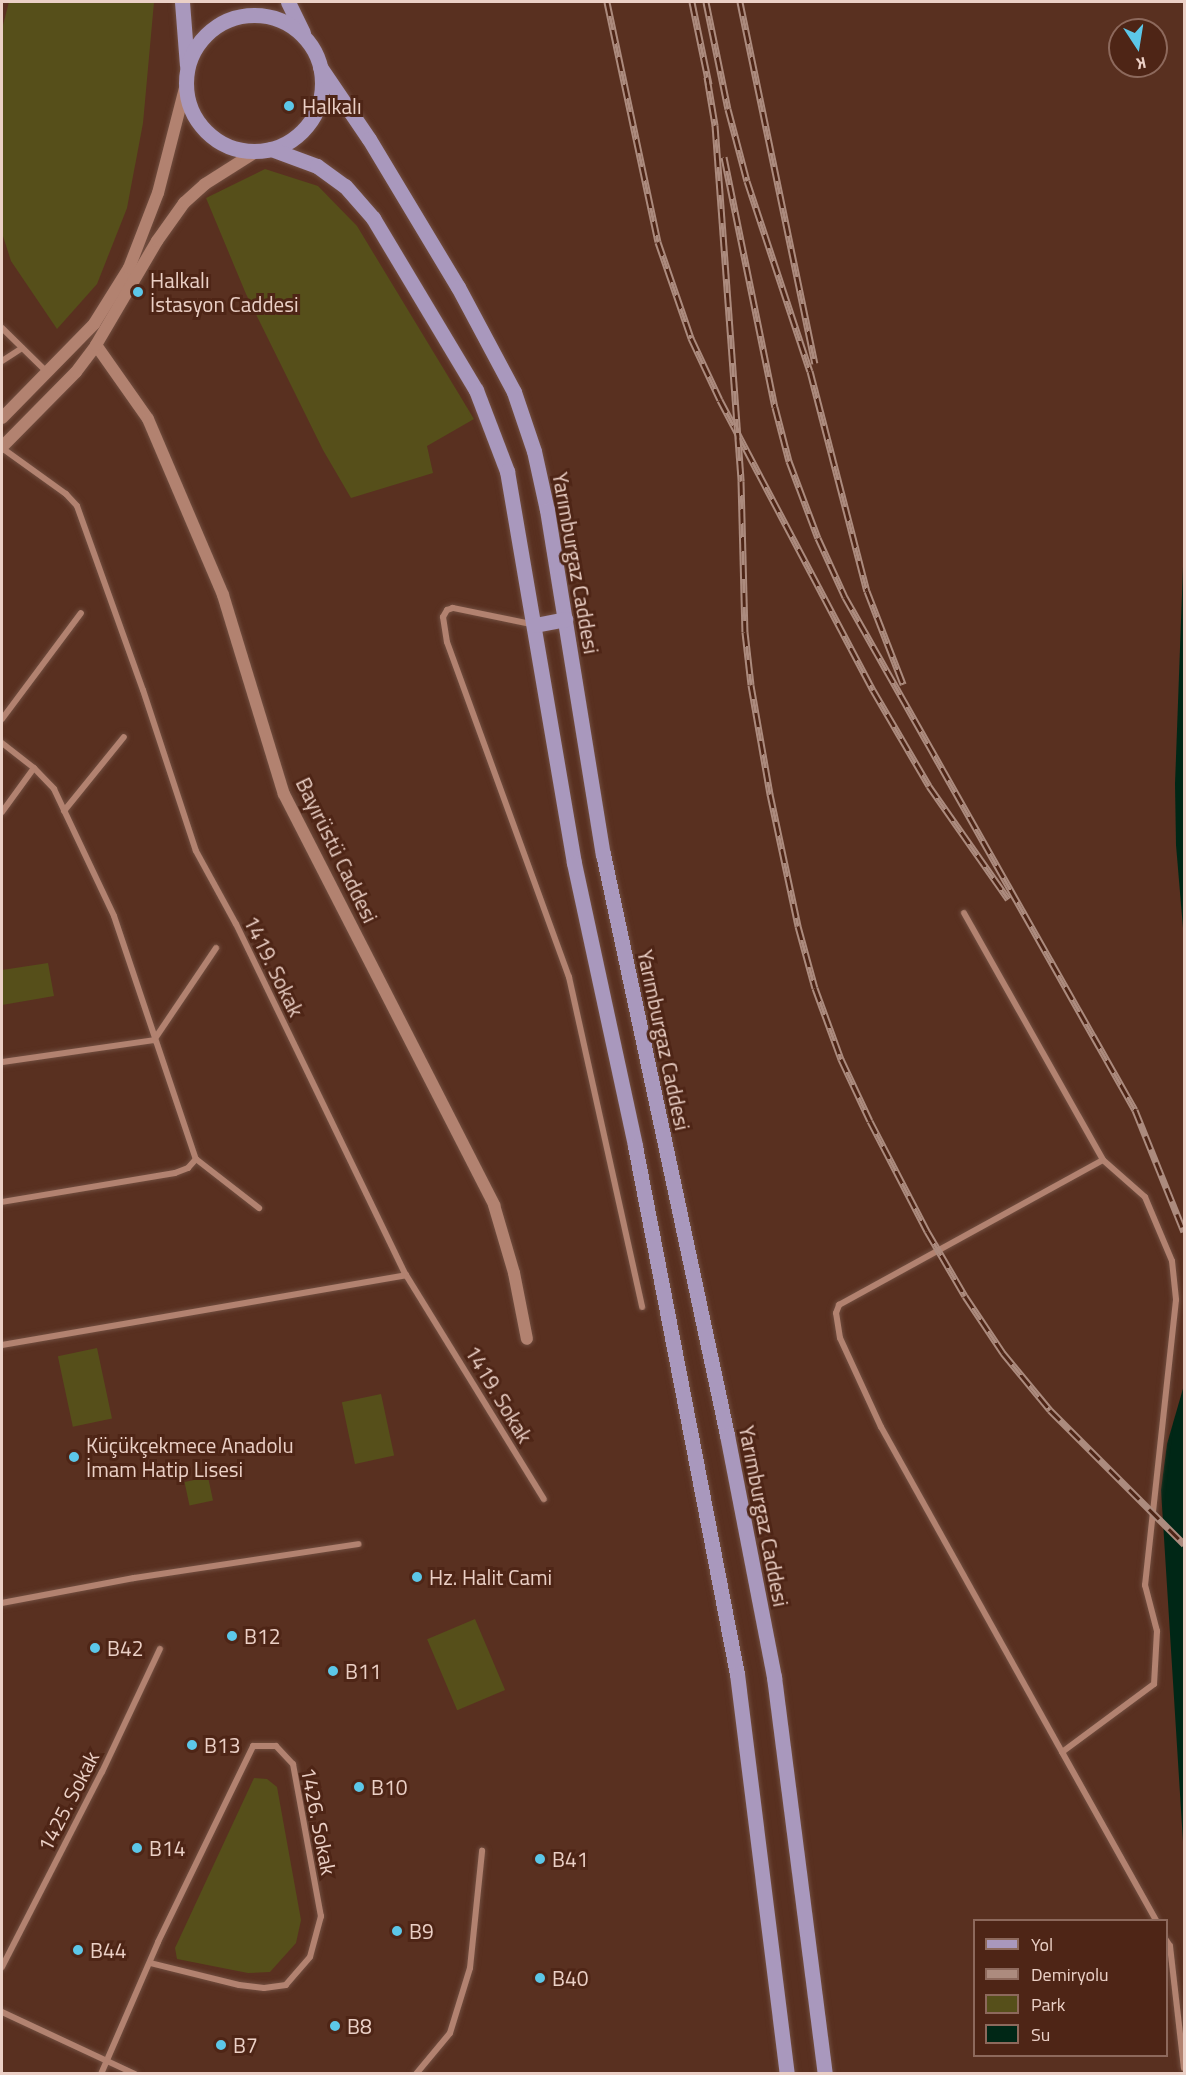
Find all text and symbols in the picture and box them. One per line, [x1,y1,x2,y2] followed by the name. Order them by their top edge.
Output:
[1108,18,1168,78] north arrow
[1134,51,1148,76] text: K
[302,93,362,119] place label: Halkalı
[280,97,298,115] marker: Halkalı
[150,267,298,317] place label: Halkalı İstasyon Caddesi
[131,285,145,299] marker: Halkalı İstasyon Caddesi
[548,470,604,656] street label: Yarımburgaz Caddesi
[291,773,383,927] street label: Bayırüstü Caddesi
[239,911,309,1021] street label: 1419. Sokak
[633,947,695,1133] street label: Yarımburgaz Caddesi
[460,1341,538,1447] street label: 1419. Sokak
[734,1423,794,1609] street label: Yarımburgaz Caddesi
[86,1432,294,1482] place label: Küçükçekmece Anadolu İmam Hatip Lisesi
[67,1450,81,1464] marker: Küçükçekmece Anadolu İmam Hatip Lisesi
[429,1564,552,1590] place label: Hz. Halit Cami
[410,1570,424,1584] marker: Hz. Halit Cami
[244,1623,280,1649] place label: B12
[225,1629,239,1643] marker: B12
[107,1635,143,1661] place label: B42
[88,1641,102,1655] marker: B42
[345,1658,381,1684] place label: B11
[326,1664,340,1678] marker: B11
[204,1732,240,1758] place label: B13
[185,1738,199,1752] marker: B13
[32,1747,104,1855] street label: 1425. Sokak
[296,1765,342,1877] street label: 1426. Sokak
[371,1774,407,1800] place label: B10
[352,1780,366,1794] marker: B10
[149,1835,185,1861] place label: B14
[130,1841,144,1855] marker: B14
[552,1846,588,1872] place label: B41
[533,1852,547,1866] marker: B41
[409,1918,434,1944] place label: B9
[973,1919,1168,2057] legend
[390,1924,404,1938] marker: B9
[1031,1931,1053,1958] text: Yol
[90,1937,126,1963] place label: B44
[71,1943,85,1957] marker: B44
[1031,1961,1109,1988] text: Demiryolu
[552,1965,588,1991] place label: B40
[533,1971,547,1985] marker: B40
[1031,1991,1065,2018] text: Park
[347,2013,372,2039] place label: B8
[328,2019,342,2033] marker: B8
[1031,2021,1050,2048] text: Su
[233,2032,258,2058] place label: B7
[214,2038,228,2052] marker: B7

